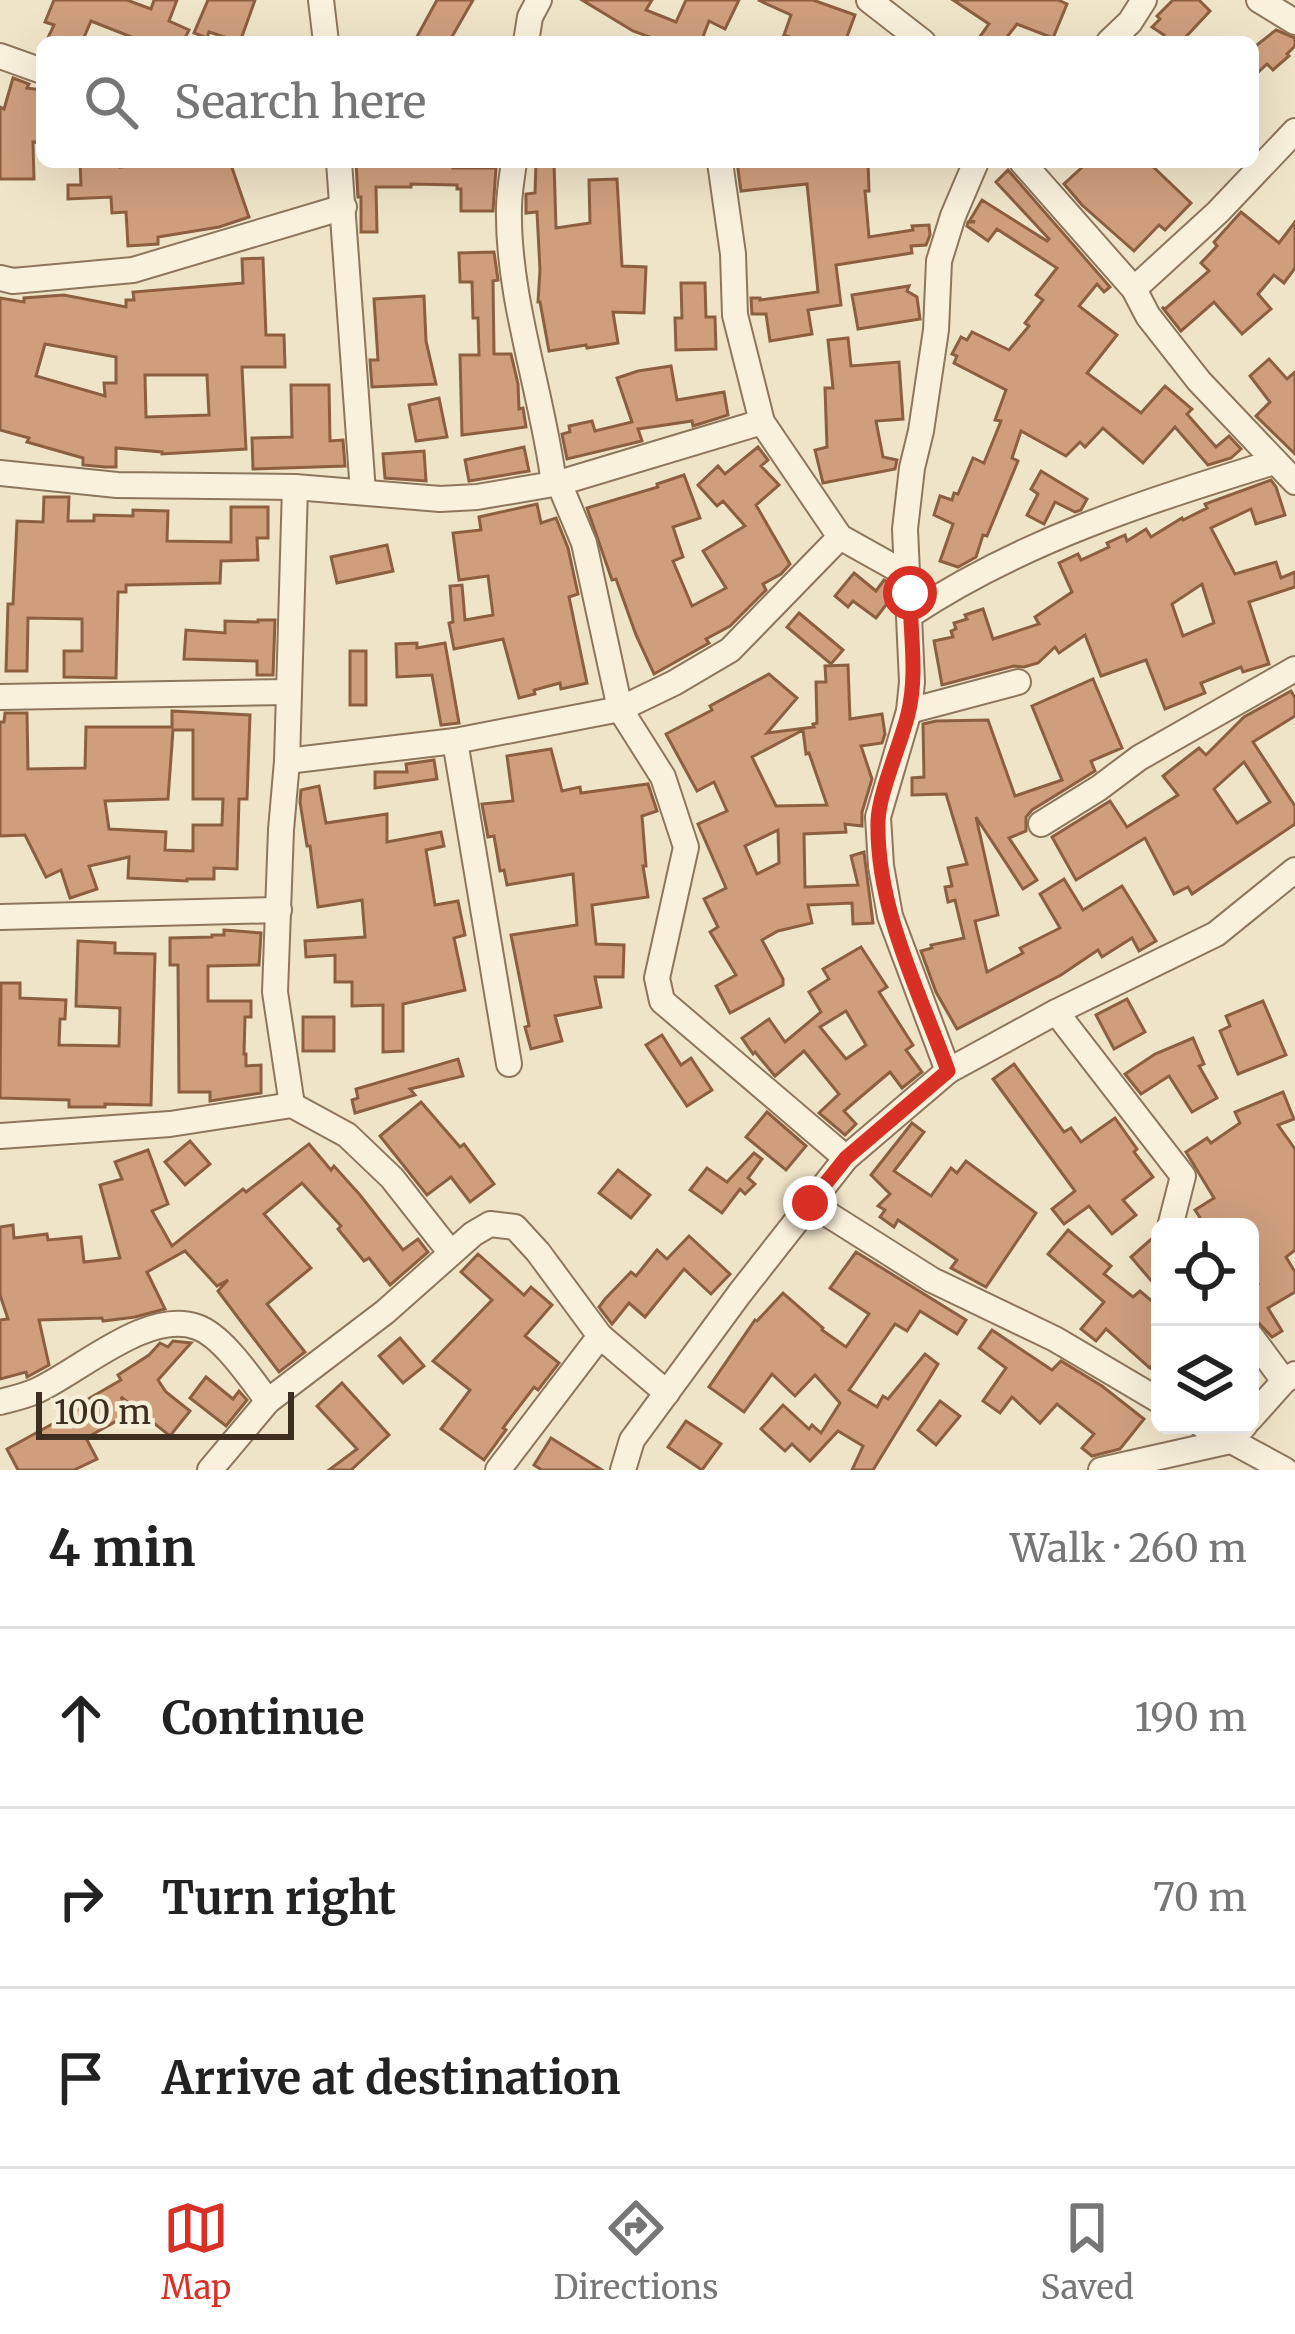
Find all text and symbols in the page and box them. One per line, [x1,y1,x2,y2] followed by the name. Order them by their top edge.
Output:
[36,36,1259,168] search box
[78,69,144,135] icon: search
[174,74,426,130] text: Search here
[883,566,937,620] route start
[783,1176,837,1230] route end
[1151,1218,1259,1434] map controls
[1151,1218,1259,1326] button: locate
[1151,1326,1259,1434] button: layers
[36,1386,294,1439] scale bar
[54,1392,151,1433] text: 100 m
[48,1516,196,1580] text: 4 min
[1010,1524,1247,1573] text: Walk · 260 m
[48,1685,114,1751] icon: ahead
[162,1690,364,1746] text: Continue
[1135,1693,1247,1742] text: 190 m
[48,1865,114,1931] icon: right
[162,1870,396,1926] text: Turn right
[1153,1873,1247,1922] text: 70 m
[48,2045,114,2111] icon: arrive
[162,2050,620,2106] text: Arrive at destination
[161,2195,231,2308] tab: Map
[553,2195,718,2308] tab: Directions
[1040,2195,1134,2308] tab: Saved

